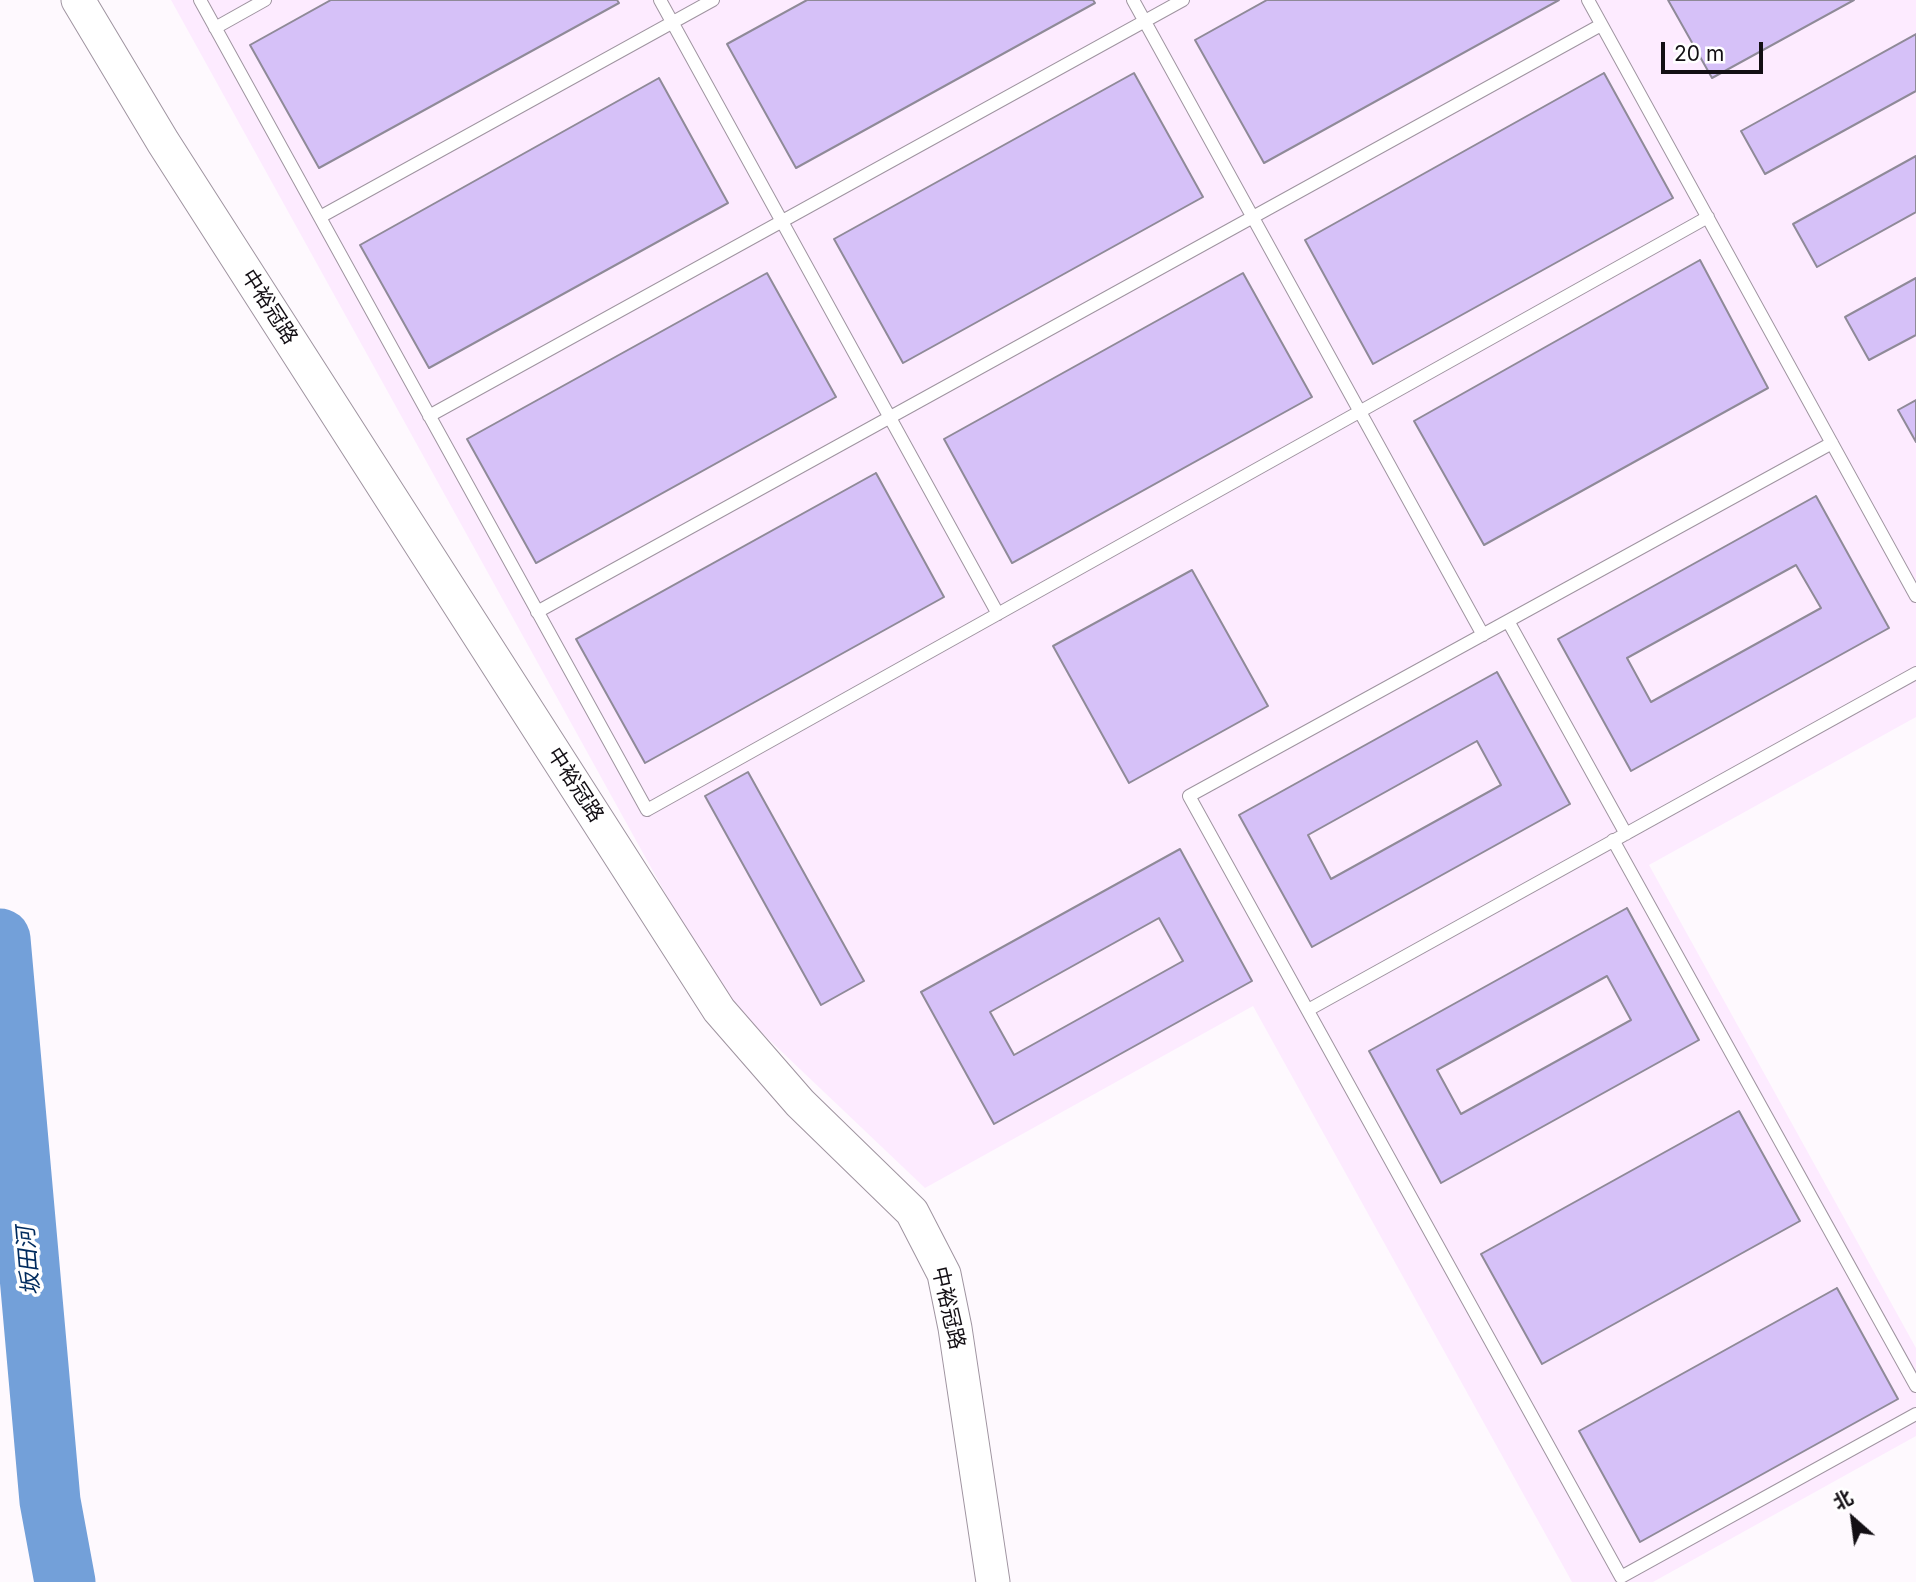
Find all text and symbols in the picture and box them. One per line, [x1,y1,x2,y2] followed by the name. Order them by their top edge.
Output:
[1664,28,1766,72] scale bar
[1674,41,1724,66] text: 20 m
[236,265,302,349] street label: 中裕冠路
[542,743,608,827] street label: 中裕冠路
[12,1225,46,1297] water label: 坂田河
[926,1264,970,1352] street label: 中裕冠路
[1818,1484,1888,1554] north arrow
[1829,1485,1857,1515] text: 北

